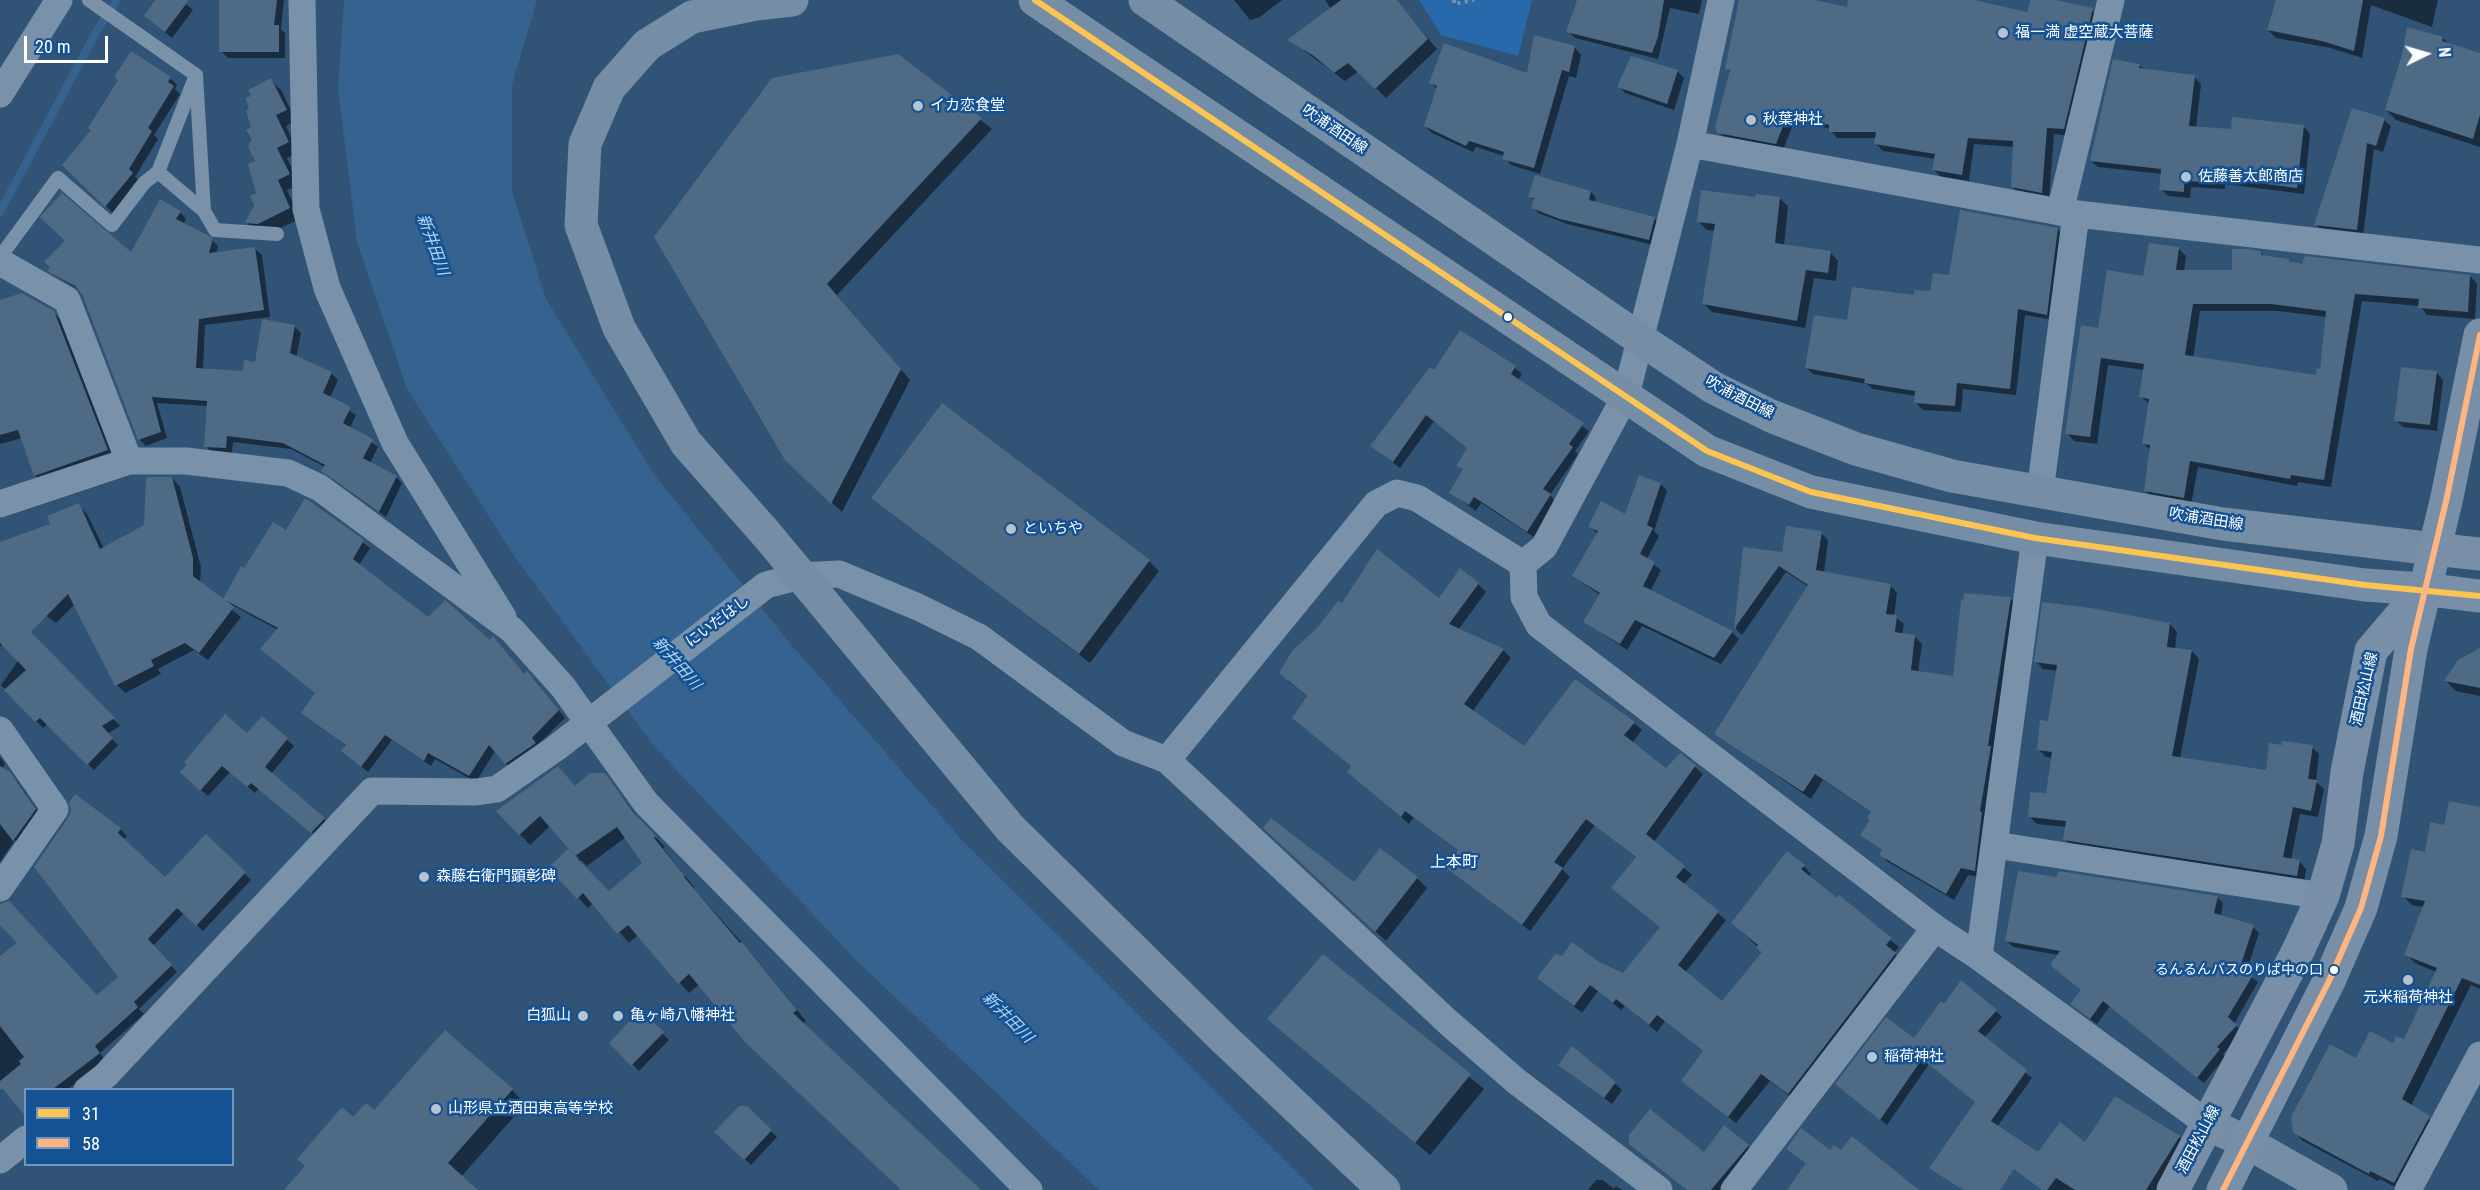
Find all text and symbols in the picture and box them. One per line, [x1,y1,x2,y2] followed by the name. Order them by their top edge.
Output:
[27,24,111,62] scale bar
[2015,24,2153,42] place label: 福一満 虚空蔵大菩薩
[2396,24,2456,84] north arrow
[1996,26,2010,40] marker: 福一満 虚空蔵大菩薩
[35,36,70,57] text: 20 m
[2435,47,2454,58] text: N
[930,97,1005,115] place label: イカ恋食堂
[911,99,925,113] marker: イカ恋食堂
[1298,102,1370,158] street label: 吹浦酒田線
[1763,111,1823,129] place label: 秋葉神社
[1744,113,1758,127] marker: 秋葉神社
[2198,168,2303,186] place label: 佐藤善太郎商店
[2179,170,2193,184] marker: 佐藤善太郎商店
[412,212,452,278] water label: 新井田川
[1502,311,1514,323] unlabelled marker
[1702,373,1776,423] street label: 吹浦酒田線
[2168,505,2244,535] street label: 吹浦酒田線
[1023,520,1083,538] place label: といちや
[1004,522,1018,536] marker: といちや
[683,592,753,652] street label: にいだはし
[648,634,704,694] water label: 新井田川
[2348,650,2382,728] street label: 酒田松山線
[1430,853,1478,873] district label: 上本町
[436,868,556,886] place label: 森藤右衛門顕彰碑
[417,870,431,884] marker: 森藤右衛門顕彰碑
[2155,962,2323,978] place label: るんるんバスのりば中の口
[2328,964,2340,976] marker: るんるんバスのりば中の口
[2401,973,2415,987] marker: 元米稲荷神社
[978,989,1036,1047] water label: 新井田川
[2363,989,2453,1007] place label: 元米稲荷神社
[526,1007,571,1025] place label: 白狐山
[630,1007,735,1025] place label: 亀ヶ崎八幡神社
[576,1009,590,1023] marker: 白狐山
[611,1009,625,1023] marker: 亀ヶ崎八幡神社
[1884,1048,1944,1066] place label: 稲荷神社
[1865,1050,1879,1064] marker: 稲荷神社
[24,1088,234,1166] legend
[448,1100,613,1118] place label: 山形県立酒田東高等学校
[429,1102,443,1116] marker: 山形県立酒田東高等学校
[82,1103,100,1124] text: 31
[2173,1103,2225,1177] street label: 酒田松山線
[82,1133,100,1154] text: 58

